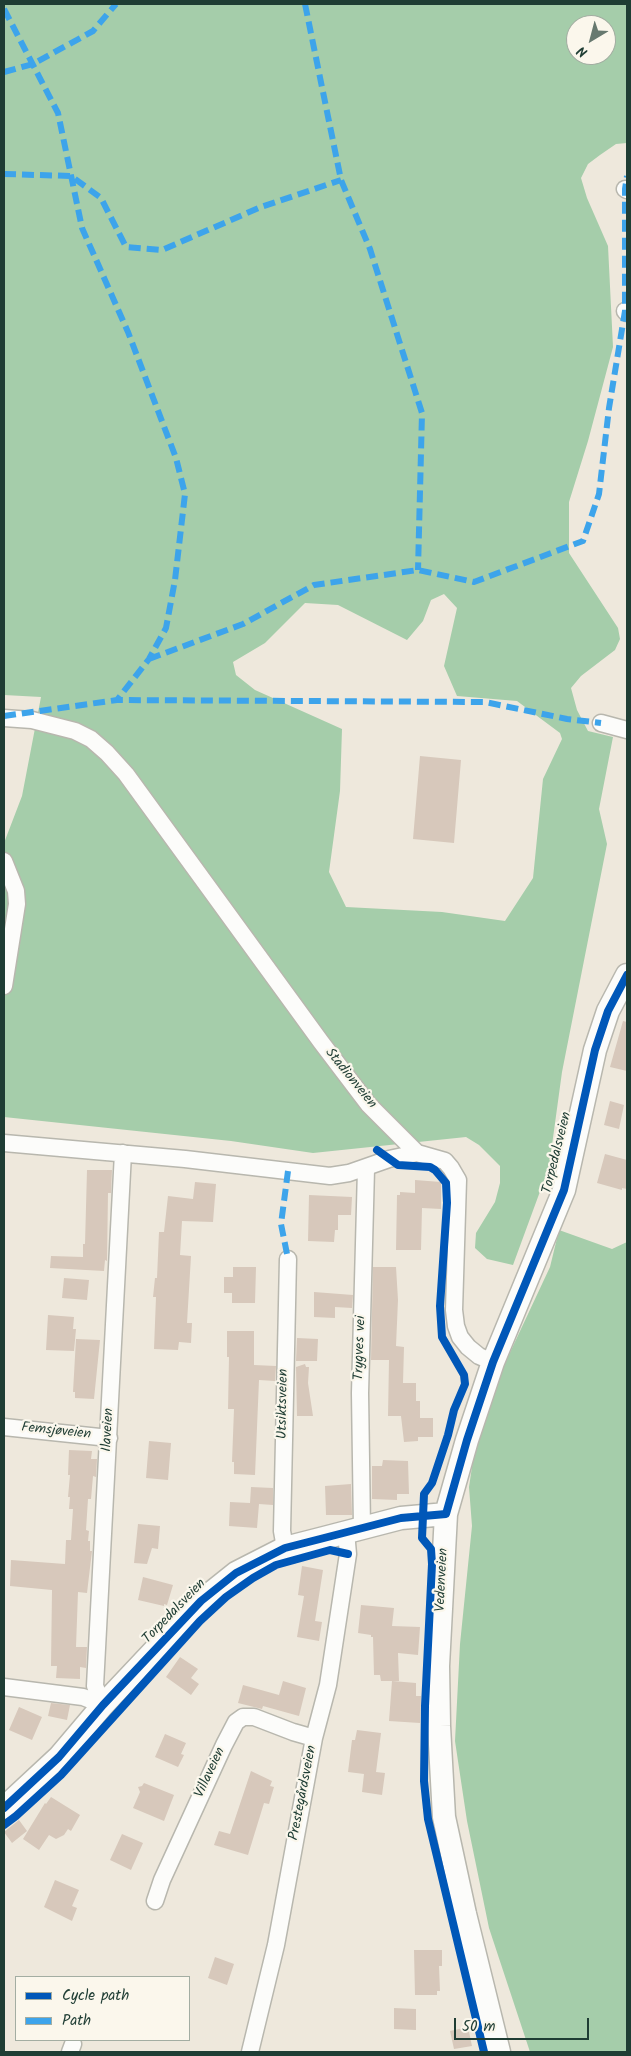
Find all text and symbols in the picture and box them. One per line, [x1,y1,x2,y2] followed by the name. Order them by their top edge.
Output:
[566,15,616,65] north arrow
[572,40,593,63] text: N
[321,1045,379,1113] street label: Stadionveien
[540,1110,576,1196] street label: Torpedalsveien
[351,1315,371,1381] street label: Trygves vei
[275,1369,293,1439] street label: Utsiktsveien
[99,1408,119,1452] street label: Ilaveien
[20,1420,92,1444] street label: Femsjøveien
[433,1548,453,1612] street label: Vedenveien
[140,1576,210,1648] street label: Torpedalsveien
[287,1744,321,1842] street label: Prestegårdsveien
[192,1745,230,1801] street label: Villaveien
[15,1976,190,2041] legend
[62,1984,129,2008] text: Cycle path
[456,2008,591,2040] scale bar
[62,2009,91,2033] text: Path
[462,2015,496,2039] text: 50 m

